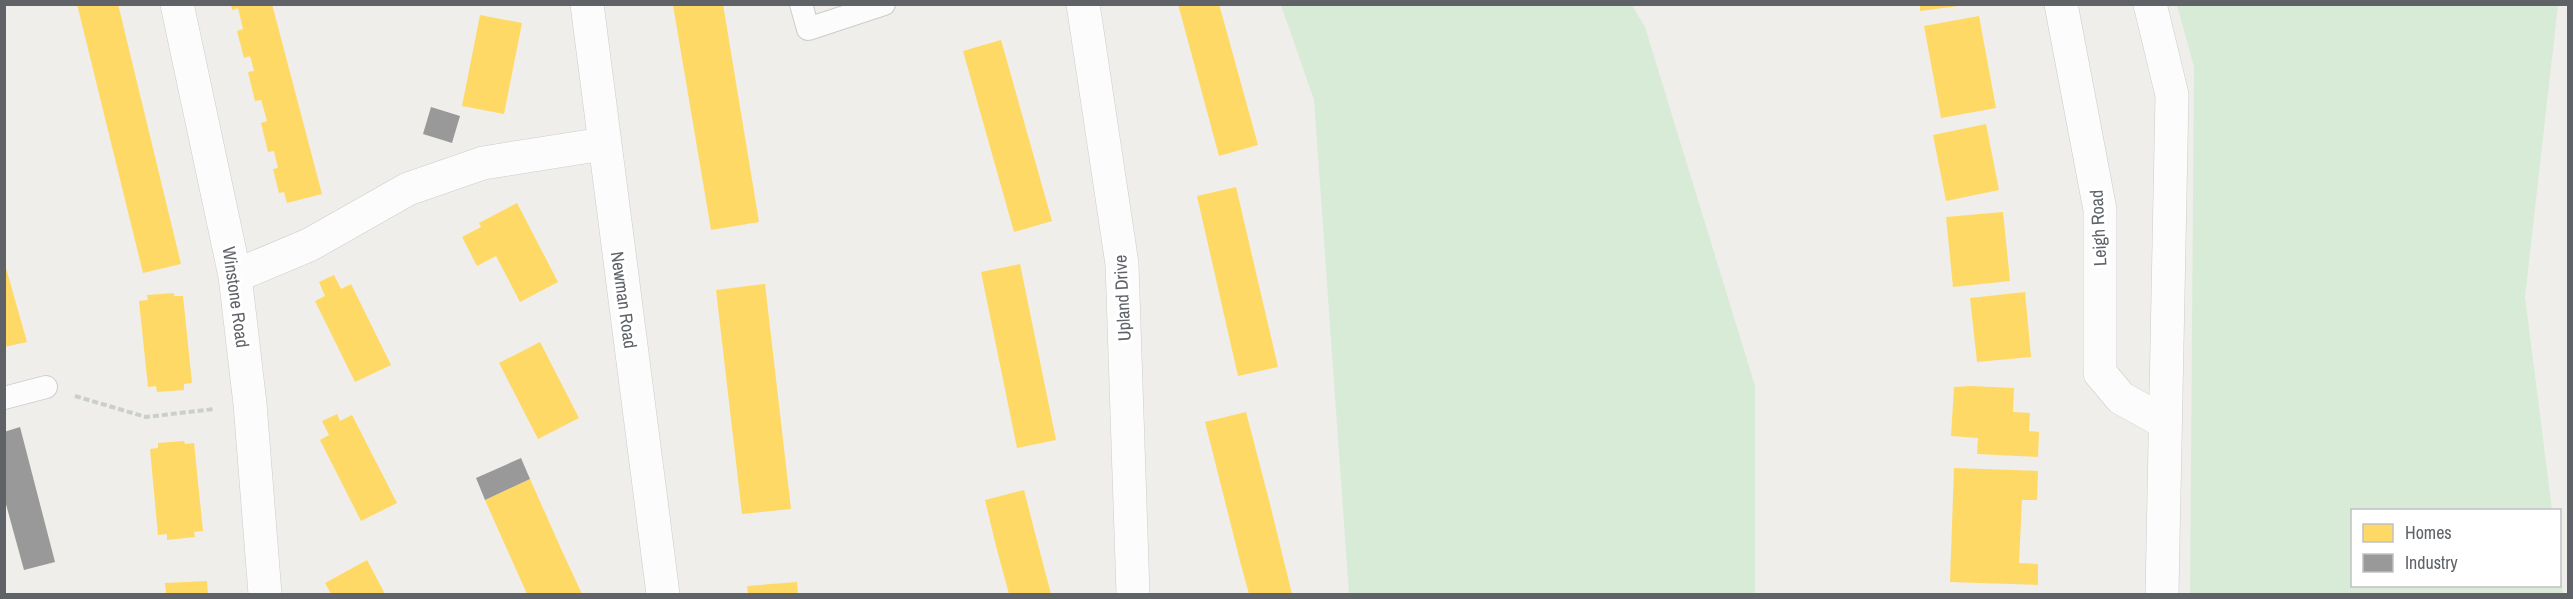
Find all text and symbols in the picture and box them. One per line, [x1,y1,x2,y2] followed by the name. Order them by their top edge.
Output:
[2084,189,2112,267] street label: Leigh Road
[217,245,255,349] street label: Winstone Road
[605,250,643,350] street label: Newman Road
[1107,254,1137,342] street label: Upland Drive
[2351,509,2561,587] legend
[2405,520,2452,545] text: Homes
[2405,550,2458,575] text: Industry

